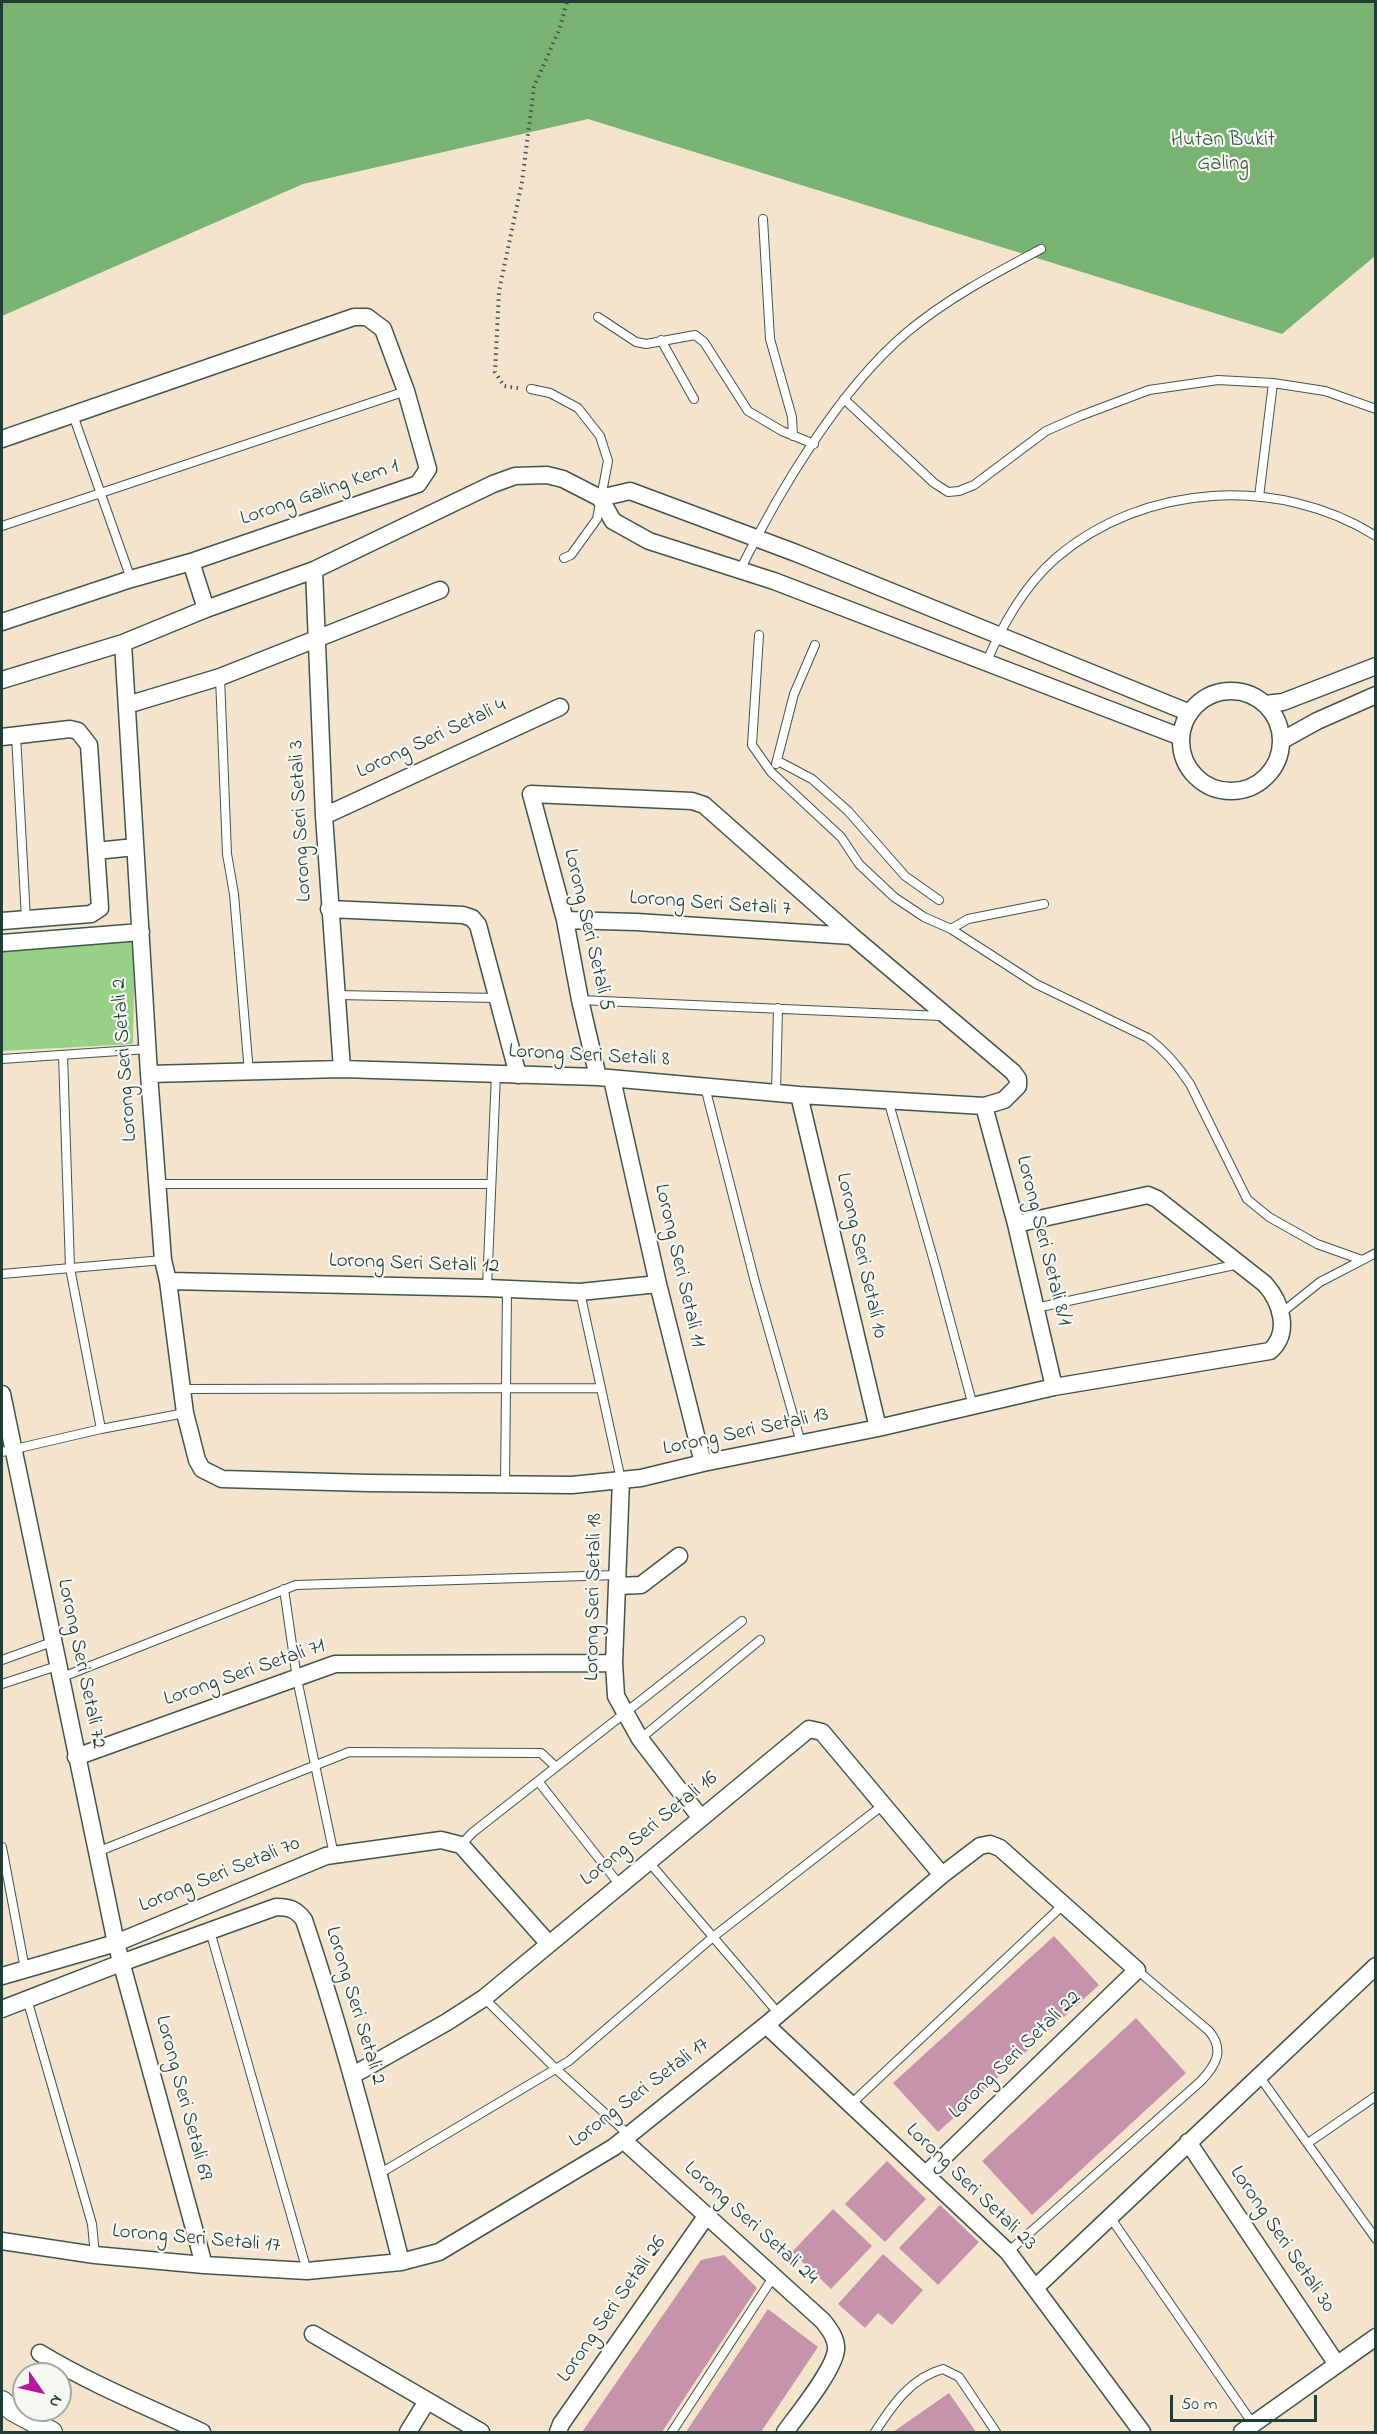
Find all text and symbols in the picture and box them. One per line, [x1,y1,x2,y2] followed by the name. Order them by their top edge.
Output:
[1171,129,1275,179] park label: Hutan Bukit Galing
[237,455,403,533] street label: Lorong Galing Kem 1
[353,694,511,786] street label: Lorong Seri Setali 4
[285,739,319,903] street label: Lorong Seri Setali 3
[556,847,618,1013] street label: Lorong Seri Setali 5
[628,887,792,923] street label: Lorong Seri Setali 7
[108,977,144,1143] street label: Lorong Seri Setali 2
[508,1040,670,1074] street label: Lorong Seri Setali 8
[1009,1153,1075,1329] street label: Lorong Seri Setali 8/1
[829,1171,891,1341] street label: Lorong Seri Setali 10
[647,1182,709,1350] street label: Lorong Seri Setali 11
[328,1249,500,1281] street label: Lorong Seri Setali 12
[661,1403,831,1463] street label: Lorong Seri Setali 13
[581,1513,609,1681] street label: Lorong Seri Setali 18
[50,1577,110,1751] street label: Lorong Seri Setali 72
[161,1635,329,1713] street label: Lorong Seri Setali 71
[576,1767,724,1893] street label: Lorong Seri Setali 16
[136,1832,304,1920] street label: Lorong Seri Setali 70
[318,1924,390,2088] street label: Lorong Seri Setali 2
[945,1986,1087,2126] street label: Lorong Seri Setali 22
[148,2013,216,2183] street label: Lorong Seri Setali 69
[565,2033,715,2155] street label: Lorong Seri Setali 17
[899,2119,1041,2257] street label: Lorong Seri Setali 23
[677,2157,823,2291] street label: Lorong Seri Setali 24
[1223,2162,1339,2318] street label: Lorong Seri Setali 30
[111,2220,281,2260] street label: Lorong Seri Setali 17
[553,2232,673,2388] street label: Lorong Seri Setali 26
[12,2362,72,2422] north arrow
[1173,2383,1320,2421] scale bar
[42,2390,68,2412] text: N
[1181,2392,1218,2418] text: 50 m

